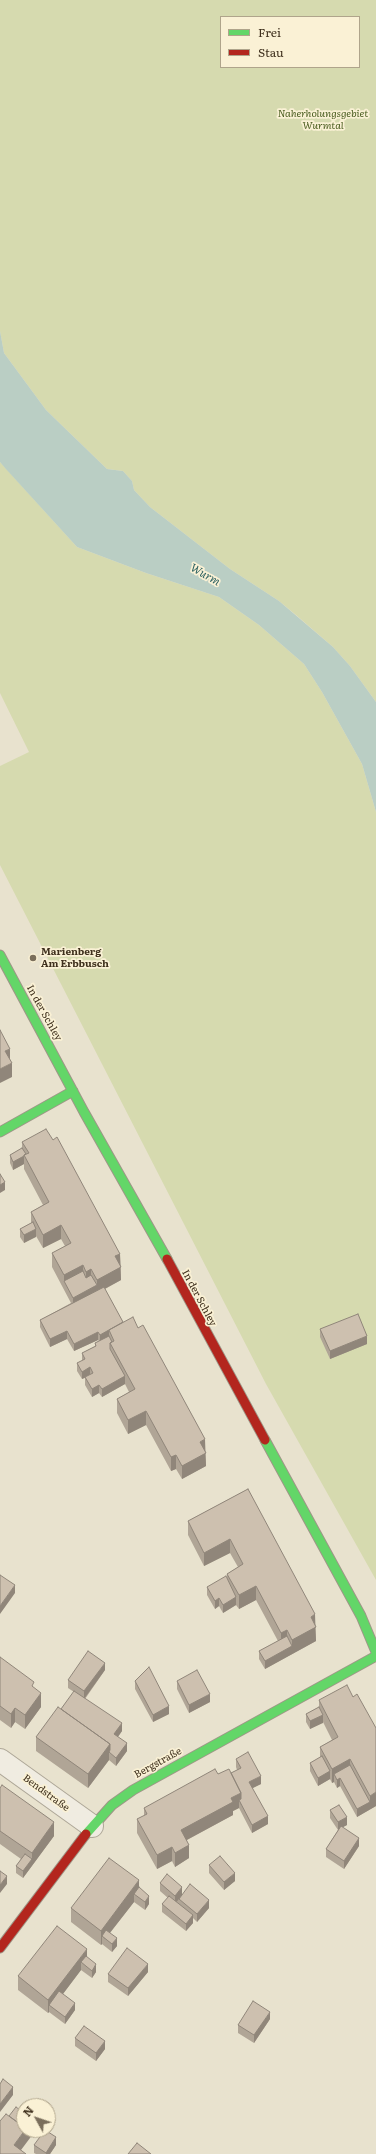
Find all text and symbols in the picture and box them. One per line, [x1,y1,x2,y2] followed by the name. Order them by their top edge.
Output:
[220,16,360,68] legend
[258,23,281,41] text: Frei
[258,43,284,61] text: Stau
[278,108,368,132] park label: Naherholungsgebiet Wurmtal
[188,561,222,589] water label: Wurm
[41,946,109,970] place label: Marienberg Am Erbbusch
[28,953,38,963] marker: Marienberg Am Erbbusch
[24,983,64,1043] street label: In der Schley
[179,1268,219,1328] street label: In der Schley
[132,1745,184,1781] street label: Bergstraße
[20,1772,72,1814] street label: Bendstraße
[16,2098,56,2138] north arrow
[18,2102,37,2120] text: N

